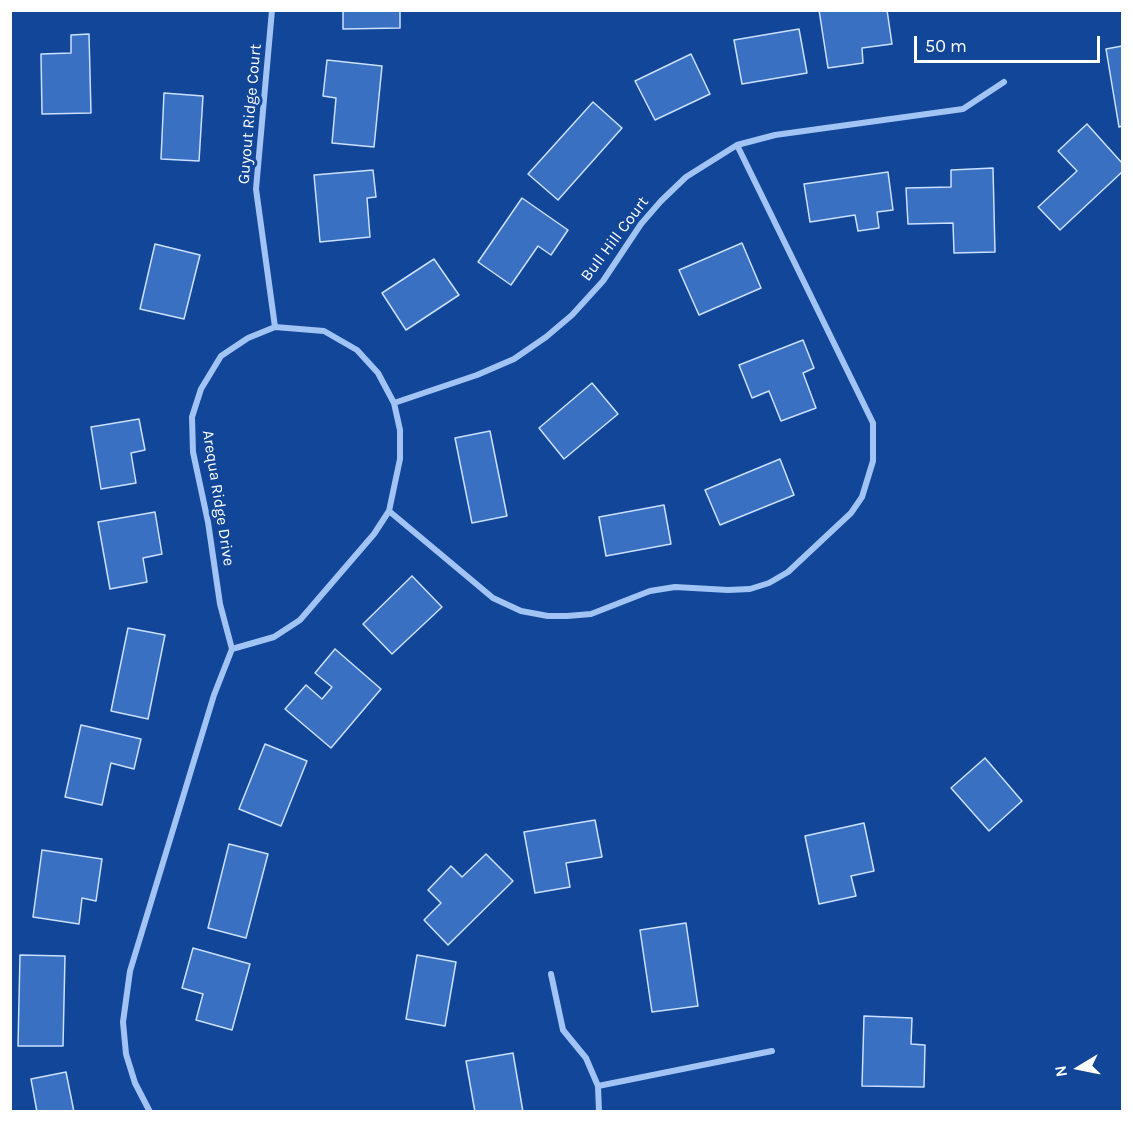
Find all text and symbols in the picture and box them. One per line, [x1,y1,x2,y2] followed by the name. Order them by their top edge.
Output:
[917,24,1103,62] scale bar
[925,35,967,57] text: 50 m
[234,43,266,185] street label: Guyout Ridge Court
[577,193,653,285] street label: Bull Hill Court
[198,429,238,567] street label: Arequa Ridge Drive
[1049,1038,1109,1098] north arrow
[1050,1064,1071,1079] text: N

